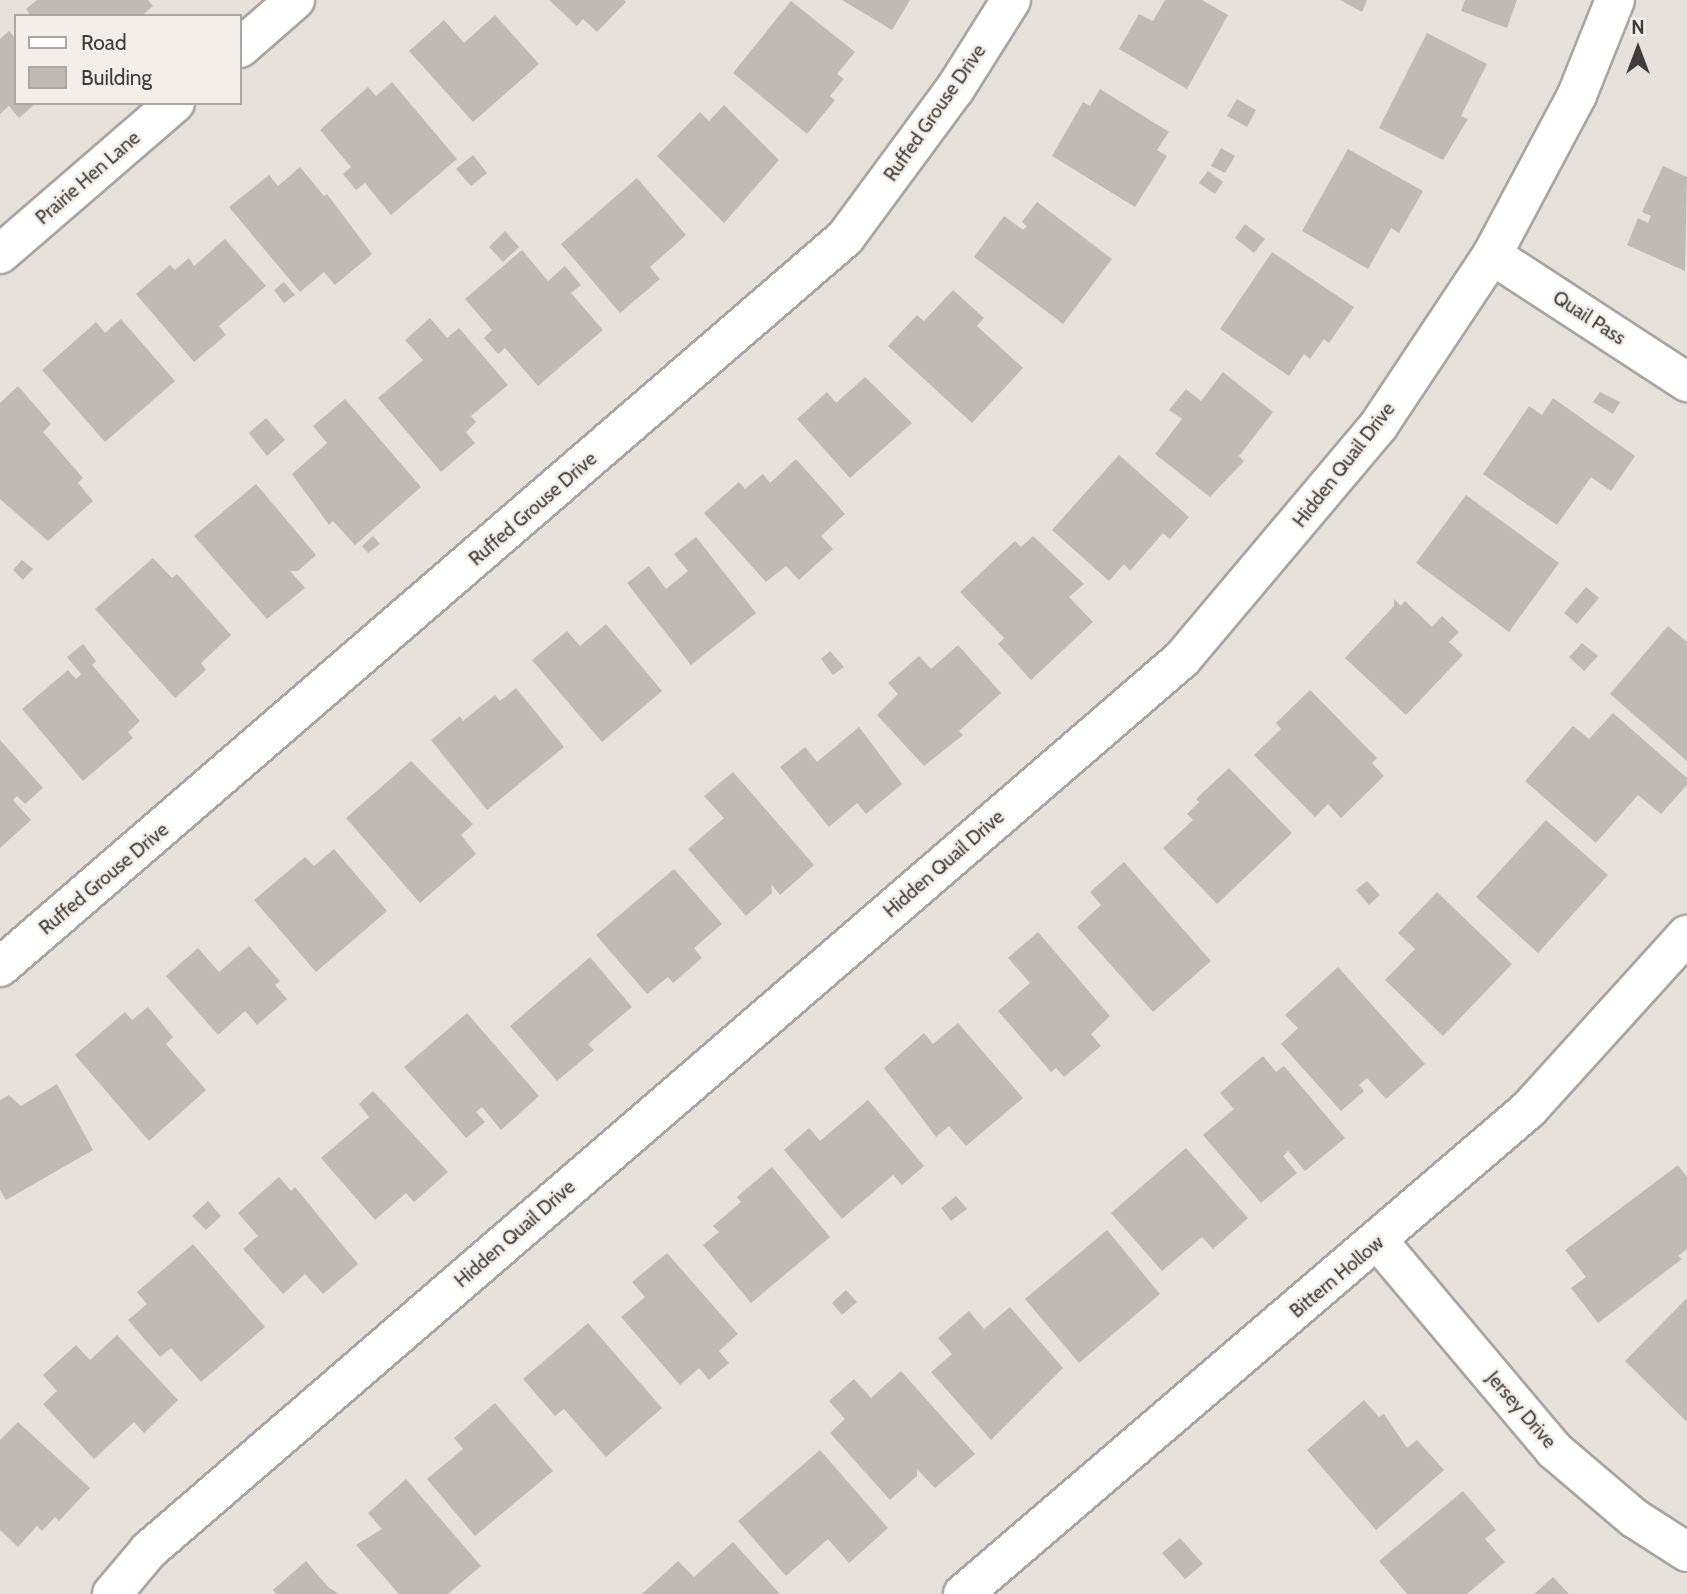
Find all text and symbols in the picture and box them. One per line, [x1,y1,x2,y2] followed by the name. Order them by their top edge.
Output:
[14,14,242,105] legend
[1603,14,1673,84] north arrow
[1631,16,1645,39] text: N
[81,30,127,55] text: Road
[879,40,991,186] street label: Ruffed Grouse Drive
[81,65,152,90] text: Building
[31,127,145,229] street label: Prairie Hen Lane
[1548,286,1630,350] street label: Quail Pass
[1288,398,1400,532] street label: Hidden Quail Drive
[465,447,601,571] street label: Ruffed Grouse Drive
[879,806,1009,922] street label: Hidden Quail Drive
[35,818,173,940] street label: Ruffed Grouse Drive
[450,1176,580,1292] street label: Hidden Quail Drive
[1286,1231,1388,1323] street label: Bittern Hollow
[1481,1367,1561,1453] street label: Jersey Drive

